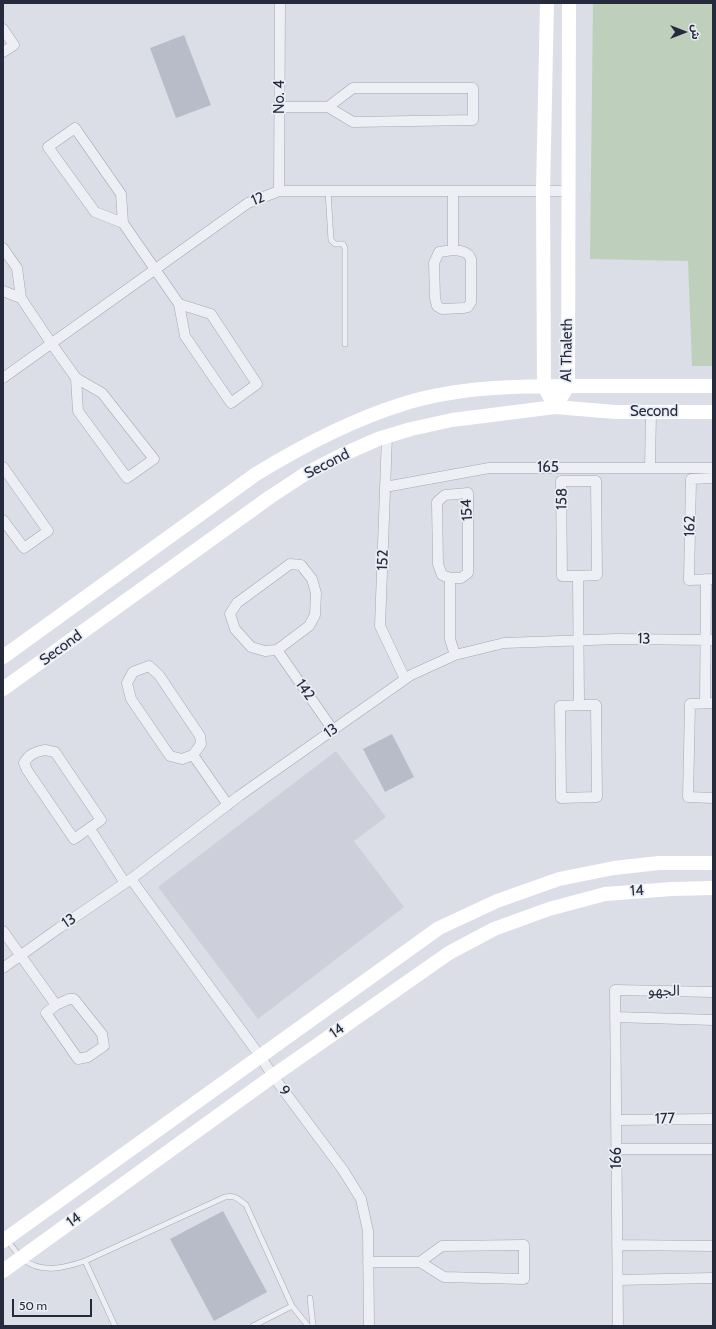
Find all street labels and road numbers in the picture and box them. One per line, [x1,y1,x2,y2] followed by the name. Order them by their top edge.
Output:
[271,80,289,114] street label: No. 4
[249,188,267,210] street label: 12
[557,318,577,382] street label: Al Thaleth
[630,403,678,421] street label: Second
[301,445,353,483] street label: Second
[537,459,559,477] street label: 165
[553,488,571,510] street label: 158
[457,499,477,521] street label: 154
[681,515,699,537] street label: 162
[374,549,392,571] street label: 152
[36,627,86,669] street label: Second
[637,630,651,648] street label: 13
[291,676,319,704] street label: 142
[321,720,341,742] street label: 13
[630,882,644,900] street label: 14
[59,910,79,932] street label: 13
[648,982,680,1000] street label: الجهو
[326,1020,348,1042] street label: 14
[274,1082,294,1100] street label: 9
[655,1110,675,1128] street label: 177
[608,1147,626,1169] street label: 166
[63,1209,85,1231] street label: 14

